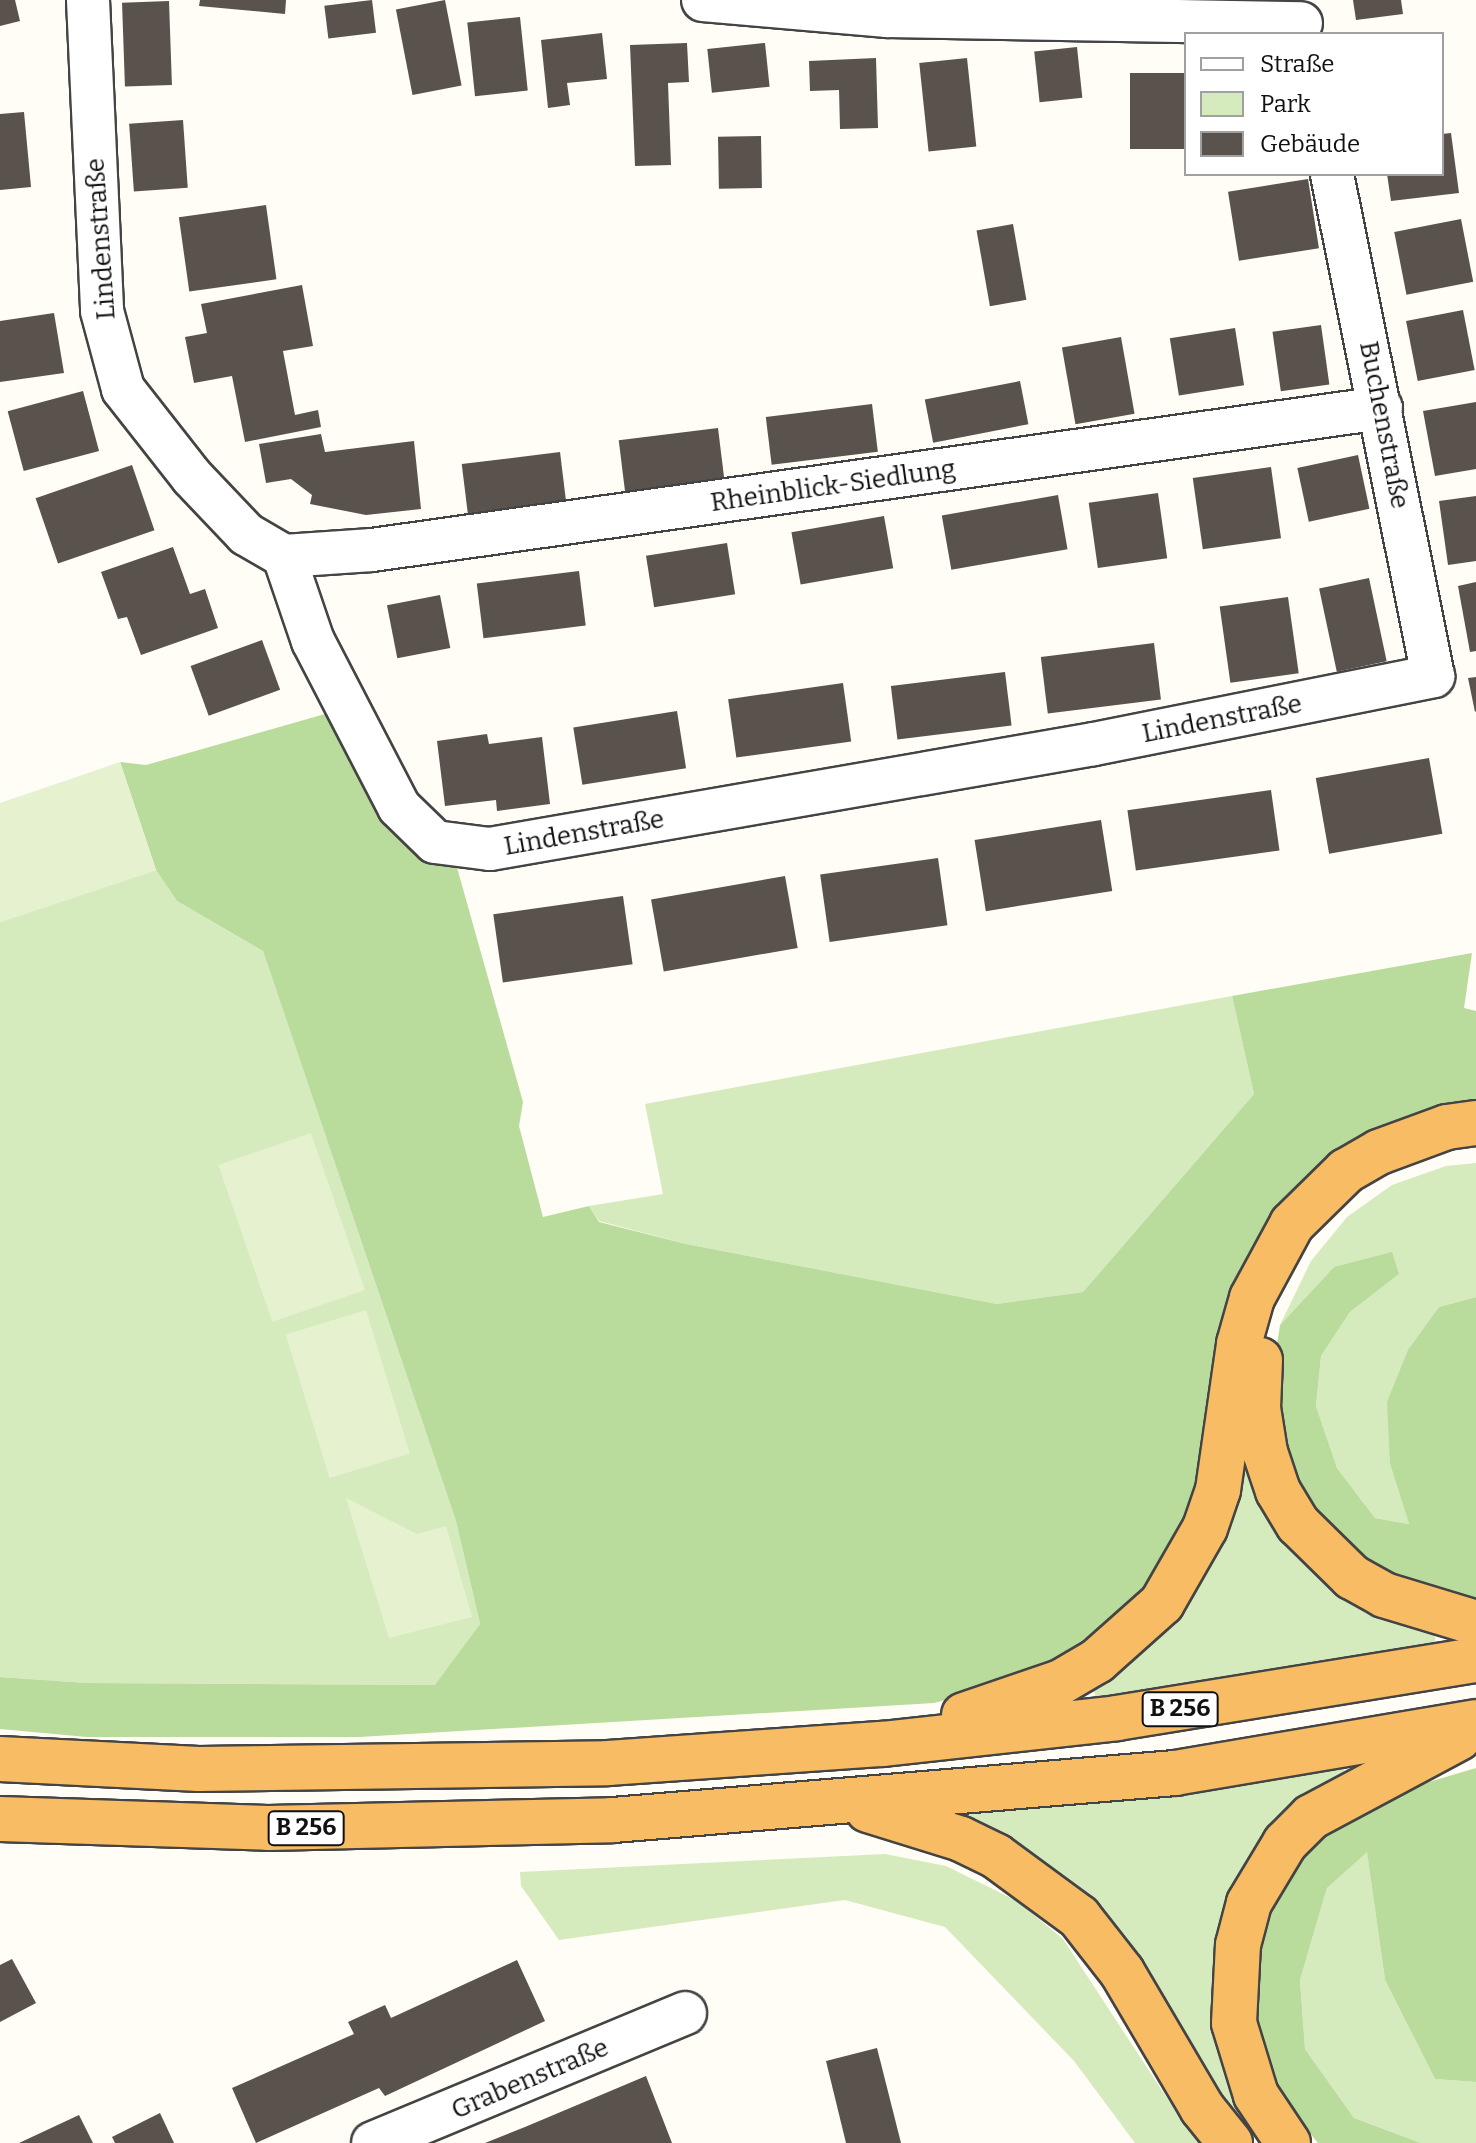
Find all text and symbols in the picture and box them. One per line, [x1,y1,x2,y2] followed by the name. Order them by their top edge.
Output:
[1184,32,1444,176] legend
[1260,50,1334,78] text: Straße
[1260,90,1311,118] text: Park
[1260,130,1360,158] text: Gebäude
[80,157,122,321] street label: Lindenstraße
[1352,339,1416,511] street label: Buchenstraße
[709,453,957,519] street label: Rheinblick-Siedlung
[1140,688,1304,750] street label: Lindenstraße
[502,804,666,862] street label: Lindenstraße
[1140,1689,1220,1729] road number: B 256
[266,1808,346,1848] road number: B 256
[447,2032,613,2126] street label: Grabenstraße

